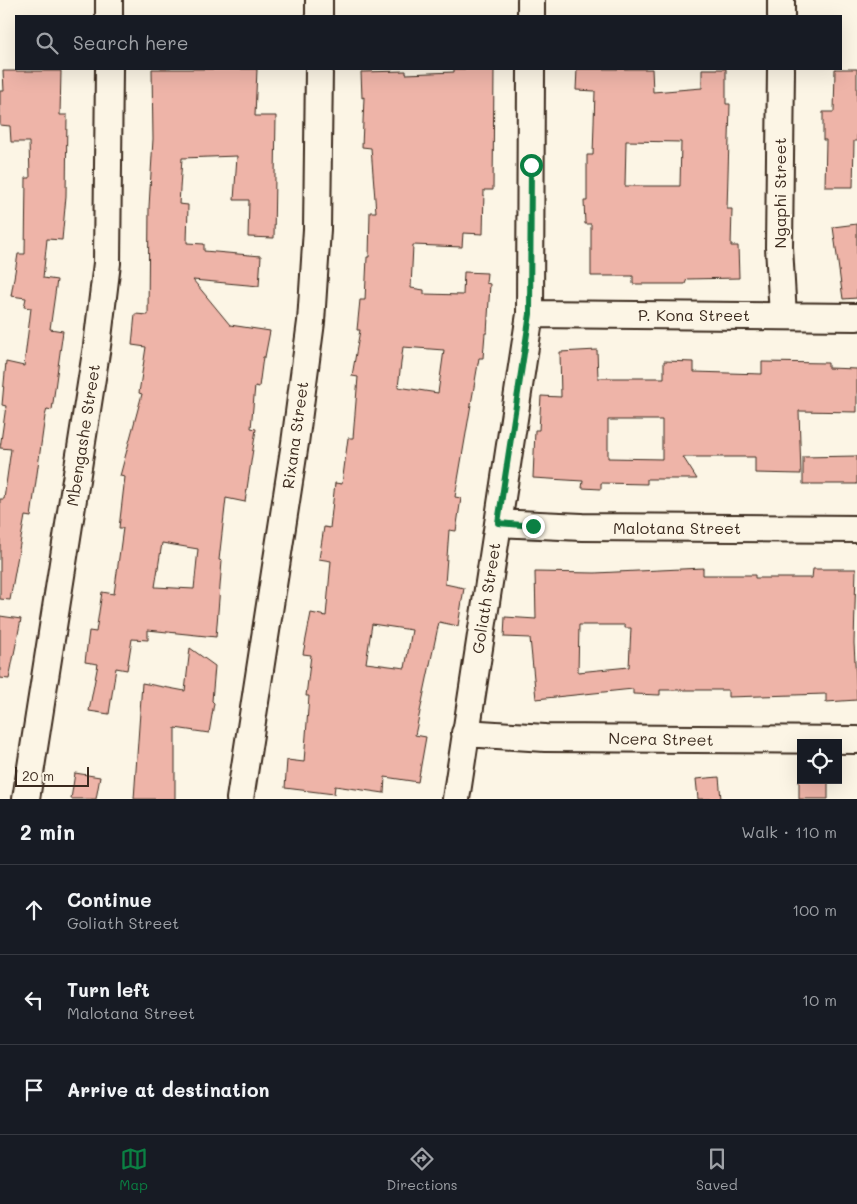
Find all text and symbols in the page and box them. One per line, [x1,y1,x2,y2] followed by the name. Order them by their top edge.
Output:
[15,15,842,70] search box
[33,29,61,57] icon: search
[73,30,189,55] text: Search here
[769,138,790,248] street label: Ngaphi Street
[520,154,543,177] route start
[638,304,750,325] street label: P. Kona Street
[61,362,104,508] street label: Mbengashe Street
[277,380,312,490] street label: Rixana Street
[522,515,545,538] route end
[613,517,741,538] street label: Malotana Street
[466,541,505,655] street label: Goliath Street
[608,727,714,750] street label: Ncera Street
[797,739,842,784] map controls
[797,739,842,784] button: locate
[15,764,89,787] scale bar
[22,766,54,785] text: 20 m
[20,818,75,845] text: 2 min
[741,821,837,842] text: Walk · 110 m
[67,887,152,912] text: Continue
[20,896,48,924] icon: ahead
[792,899,837,920] text: 100 m
[67,912,179,933] text: Goliath Street
[67,977,150,1002] text: Turn left
[20,986,48,1014] icon: left
[802,989,837,1010] text: 10 m
[67,1002,195,1023] text: Malotana Street
[20,1076,48,1104] icon: arrive
[67,1077,270,1102] text: Arrive at destination
[119,1145,148,1194] tab: Map
[386,1145,458,1194] tab: Directions
[696,1145,738,1194] tab: Saved

